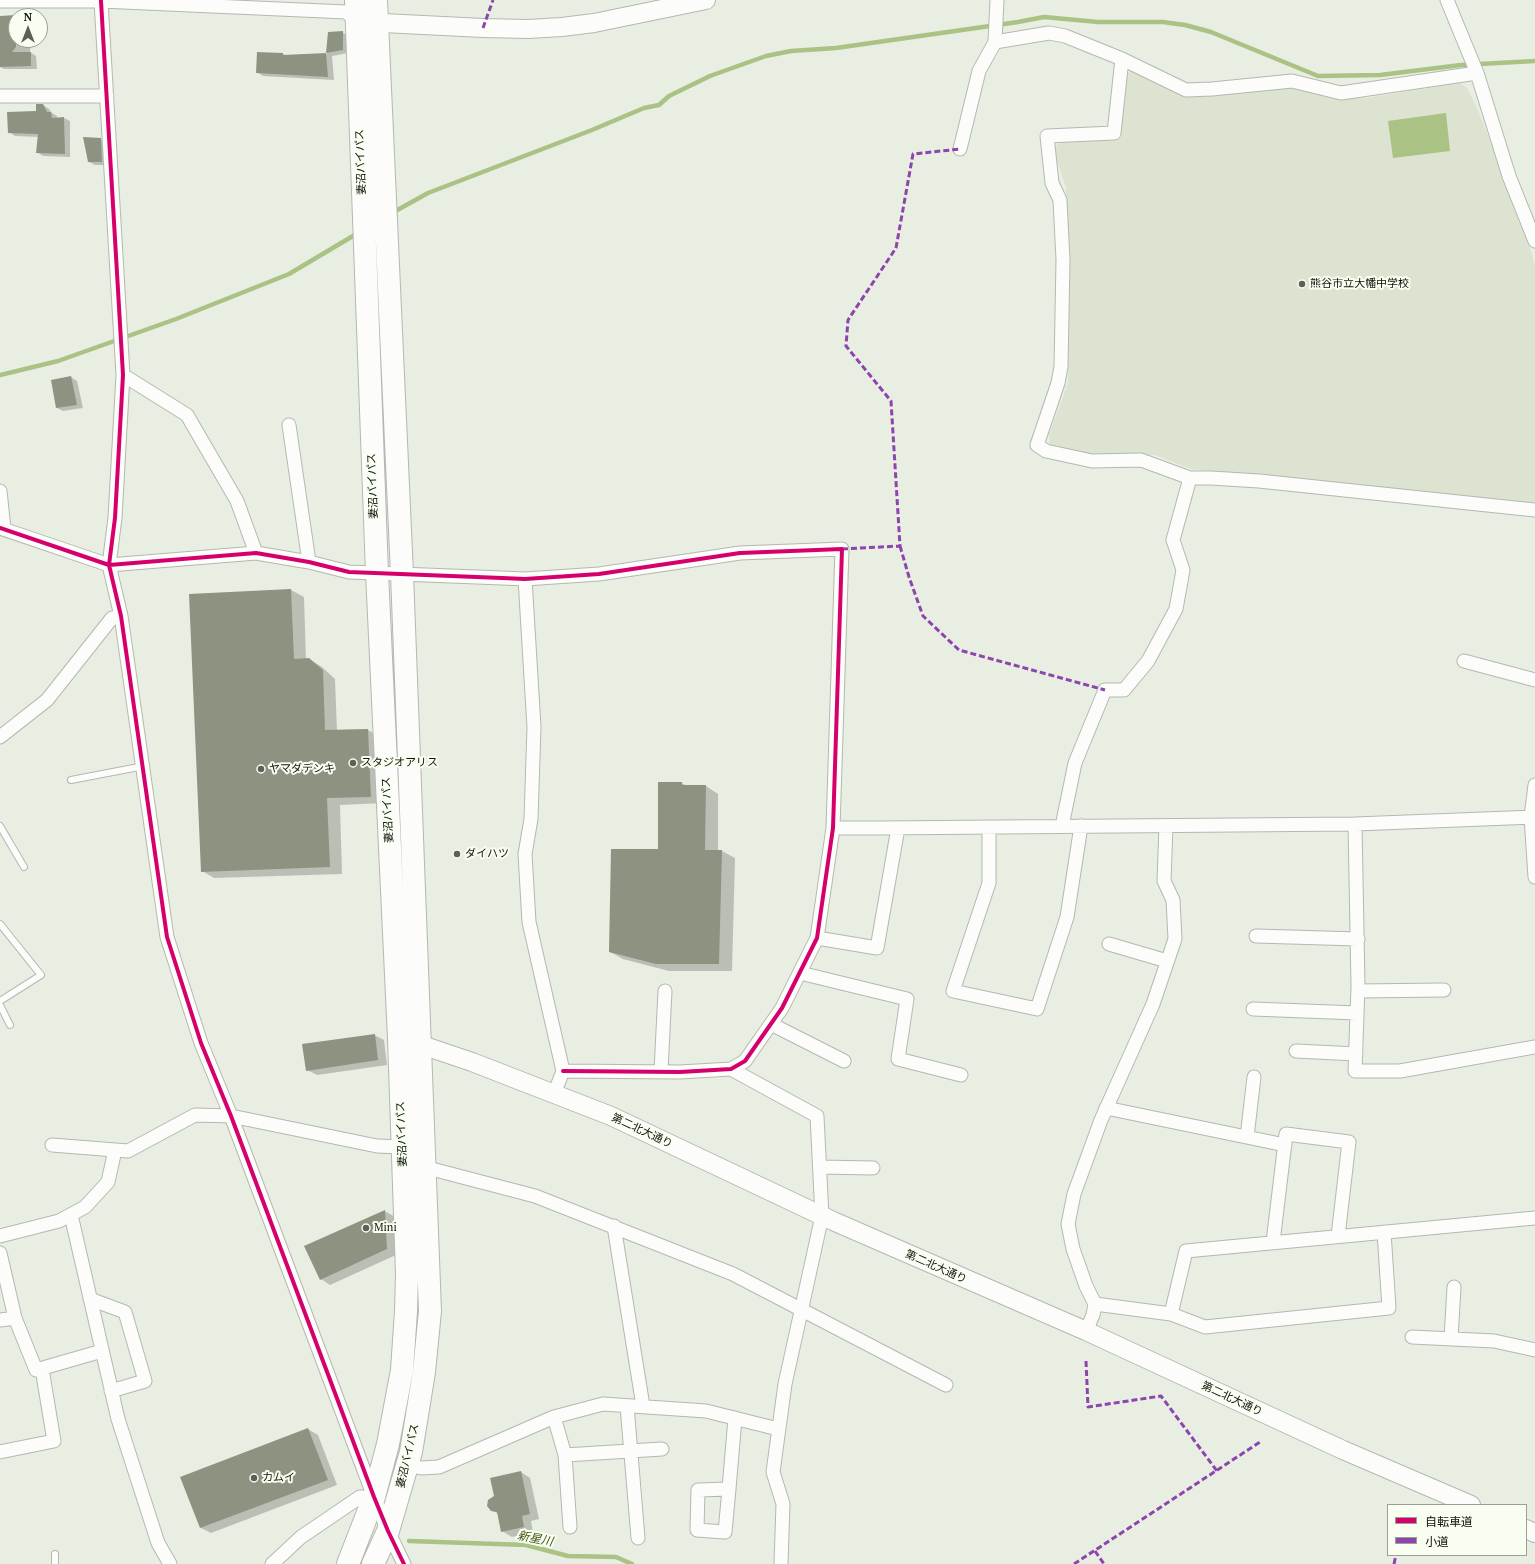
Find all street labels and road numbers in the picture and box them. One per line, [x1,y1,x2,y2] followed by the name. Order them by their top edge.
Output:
[353,129,369,195] street label: 妻沼バイパス
[365,453,381,519] street label: 妻沼バイパス
[380,777,396,843] street label: 妻沼バイパス
[394,1101,410,1167] street label: 妻沼バイパス
[609,1111,675,1151] street label: 第二北大通り
[903,1248,969,1286] street label: 第二北大通り
[1199,1379,1265,1419] street label: 第二北大通り
[394,1422,422,1490] street label: 妻沼バイパス

